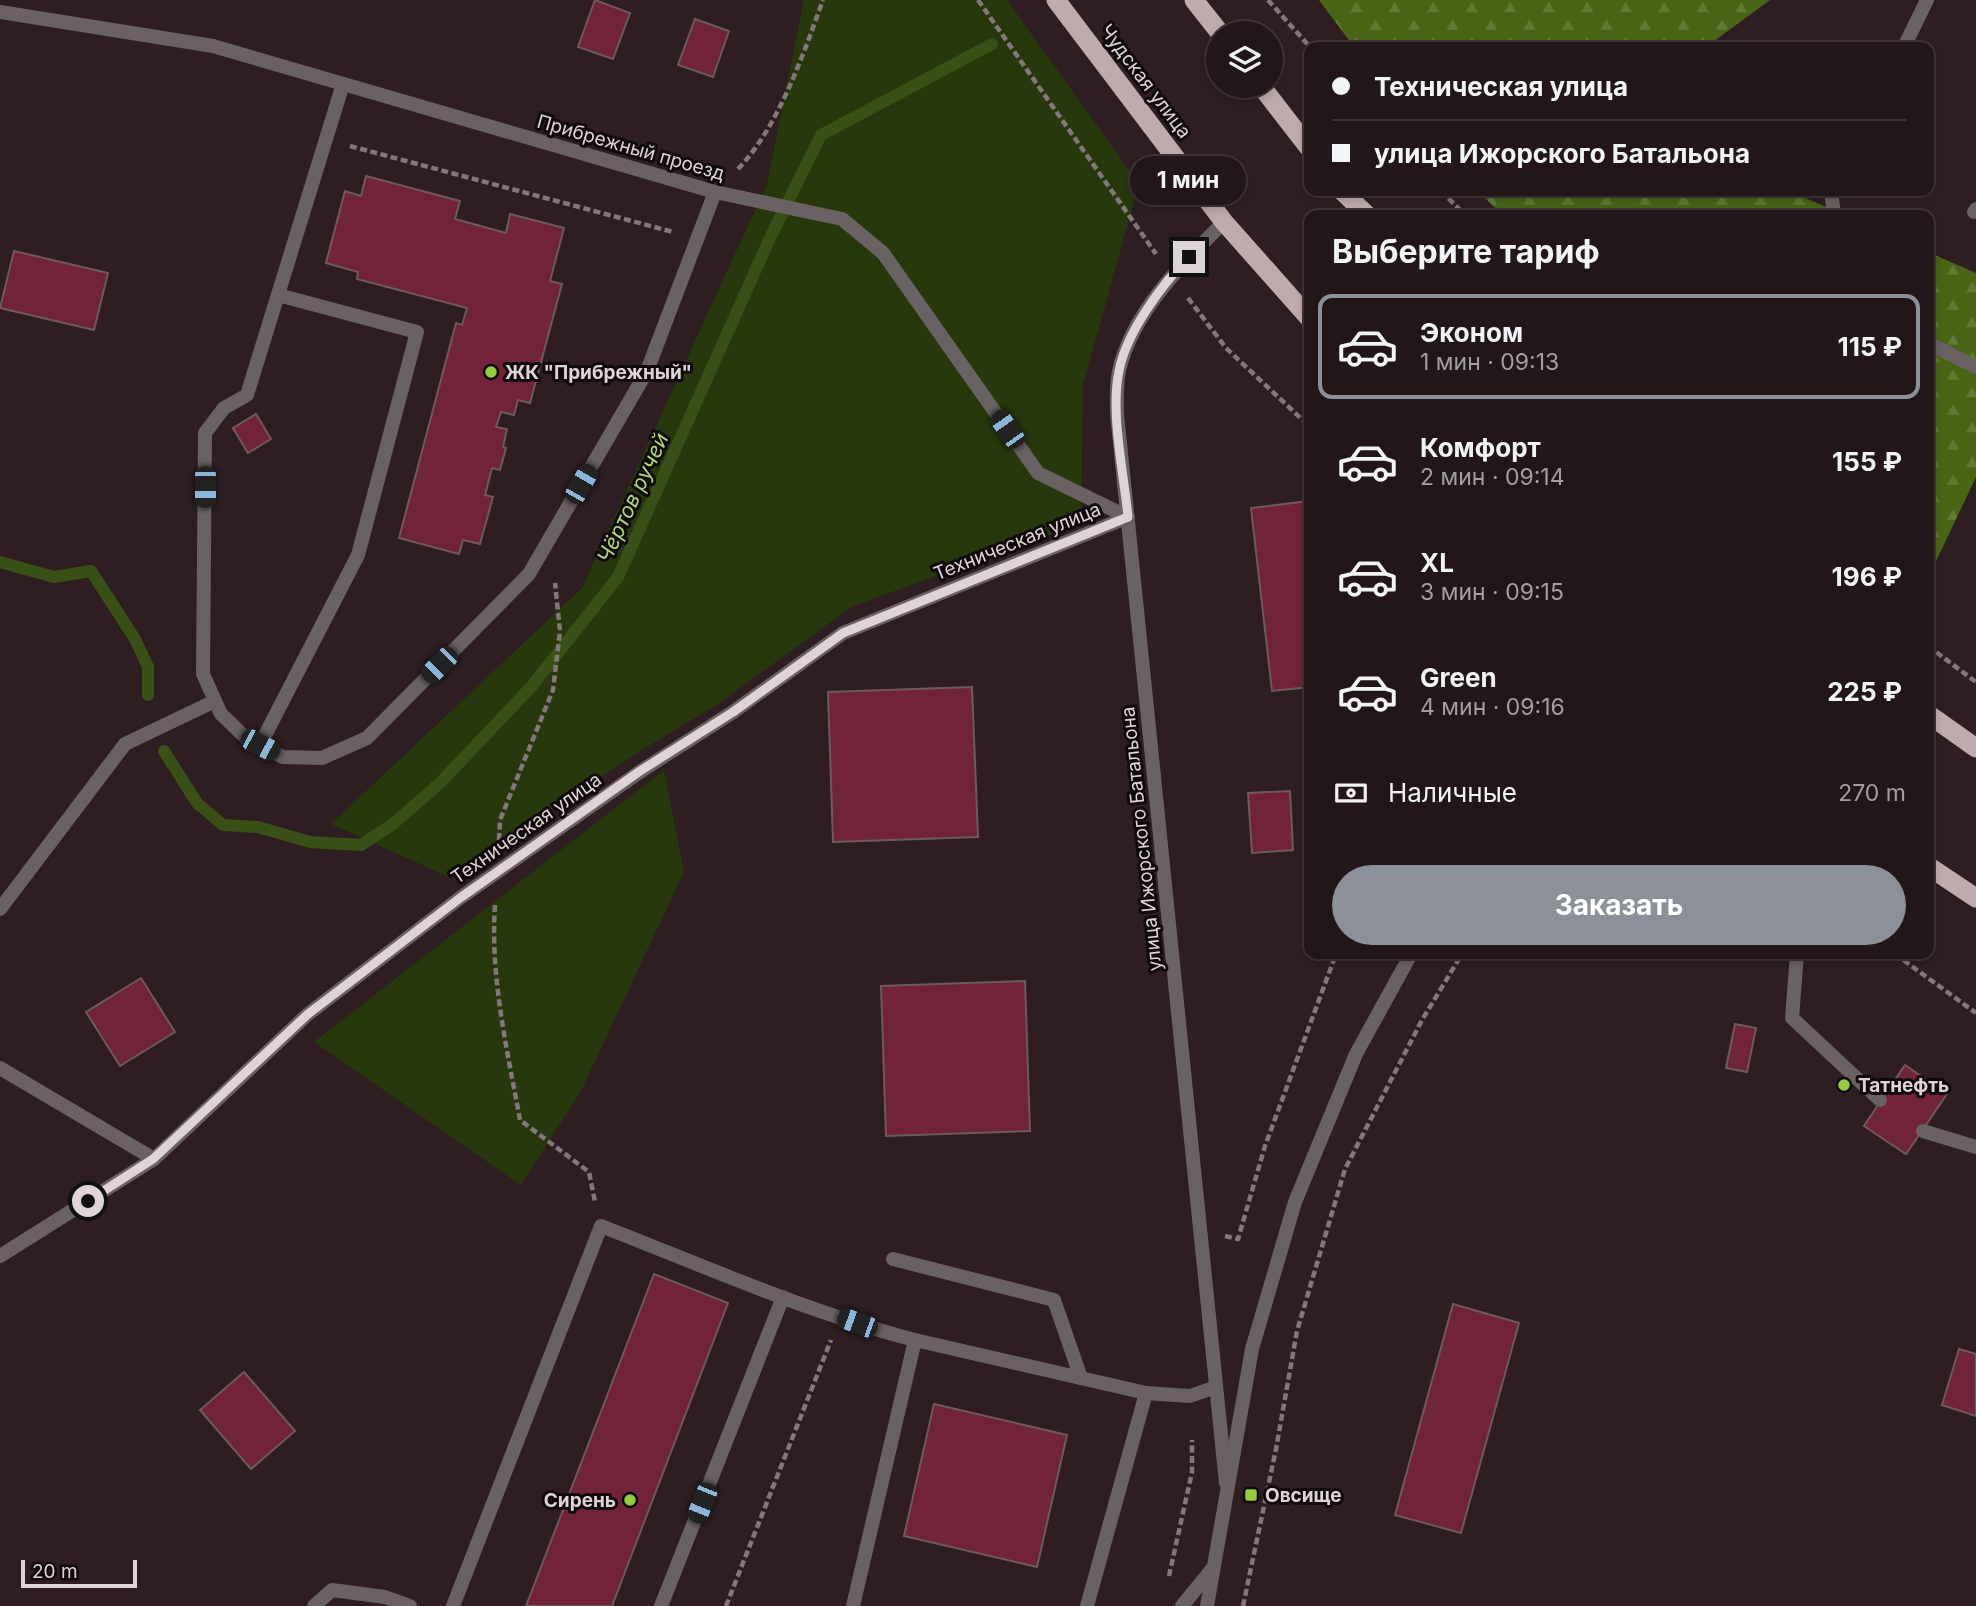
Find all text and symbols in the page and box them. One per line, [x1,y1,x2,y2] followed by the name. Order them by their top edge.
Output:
[1095,20,1196,143] street label: Чудская улица
[1206,21,1283,98] map controls
[1206,21,1283,98] button: layers
[1374,71,1628,102] text: Техническая улица
[534,110,727,185] street label: Прибрежный проезд
[1374,138,1750,169] text: улица Ижорского Батальона
[1131,156,1247,204] callout: 1 мин
[1157,166,1219,194] text: 1 мин
[1332,232,1600,271] text: Выберите тариф
[1173,241,1205,273] route end
[1336,315,1399,378] icon: car
[1420,317,1523,348] text: Эконом
[1838,331,1902,362] text: 115 ₽
[1420,348,1559,376] text: 1 мин · 09:13
[505,361,692,384] place label: ЖК "Прибрежный"
[483,364,499,380] marker: ЖК "Прибрежный"
[987,406,1028,452] car
[592,429,674,567] water label: Чёртов ручей
[1336,430,1399,493] icon: car
[1420,432,1541,463] text: Комфорт
[1832,446,1902,477] text: 155 ₽
[562,461,601,507] car
[1420,463,1565,491] text: 2 мин · 09:14
[195,466,216,508] car
[930,497,1104,585] street label: Техническая улица
[1336,545,1399,608] icon: car
[1420,547,1454,578] text: XL
[1832,561,1902,592] text: 196 ₽
[1420,578,1564,606] text: 3 мин · 09:15
[417,643,462,687] car
[1336,660,1399,723] icon: car
[1420,662,1497,693] text: Green
[1827,676,1902,707] text: 225 ₽
[1420,693,1565,721] text: 4 мин · 09:16
[1116,706,1167,972] street label: улица Ижорского Батальона
[237,726,284,764] car
[447,768,606,889] street label: Техническая улица
[1332,774,1370,812] icon: cash
[1388,777,1517,808] text: Наличные
[1838,779,1906,807] text: 270 m
[1332,865,1906,945] button: Заказать
[1858,1074,1949,1097] place label: Татнефть
[1836,1077,1852,1093] marker: Татнефть
[72,1185,104,1217] route start
[834,1306,881,1340] car
[685,1480,720,1526] car
[1265,1484,1342,1507] place label: Овсище
[1243,1487,1259,1503] marker: Овсище
[544,1489,616,1512] place label: Сирень
[622,1492,638,1508] marker: Сирень
[21,1557,136,1589] scale bar
[32,1560,78,1583] text: 20 m

